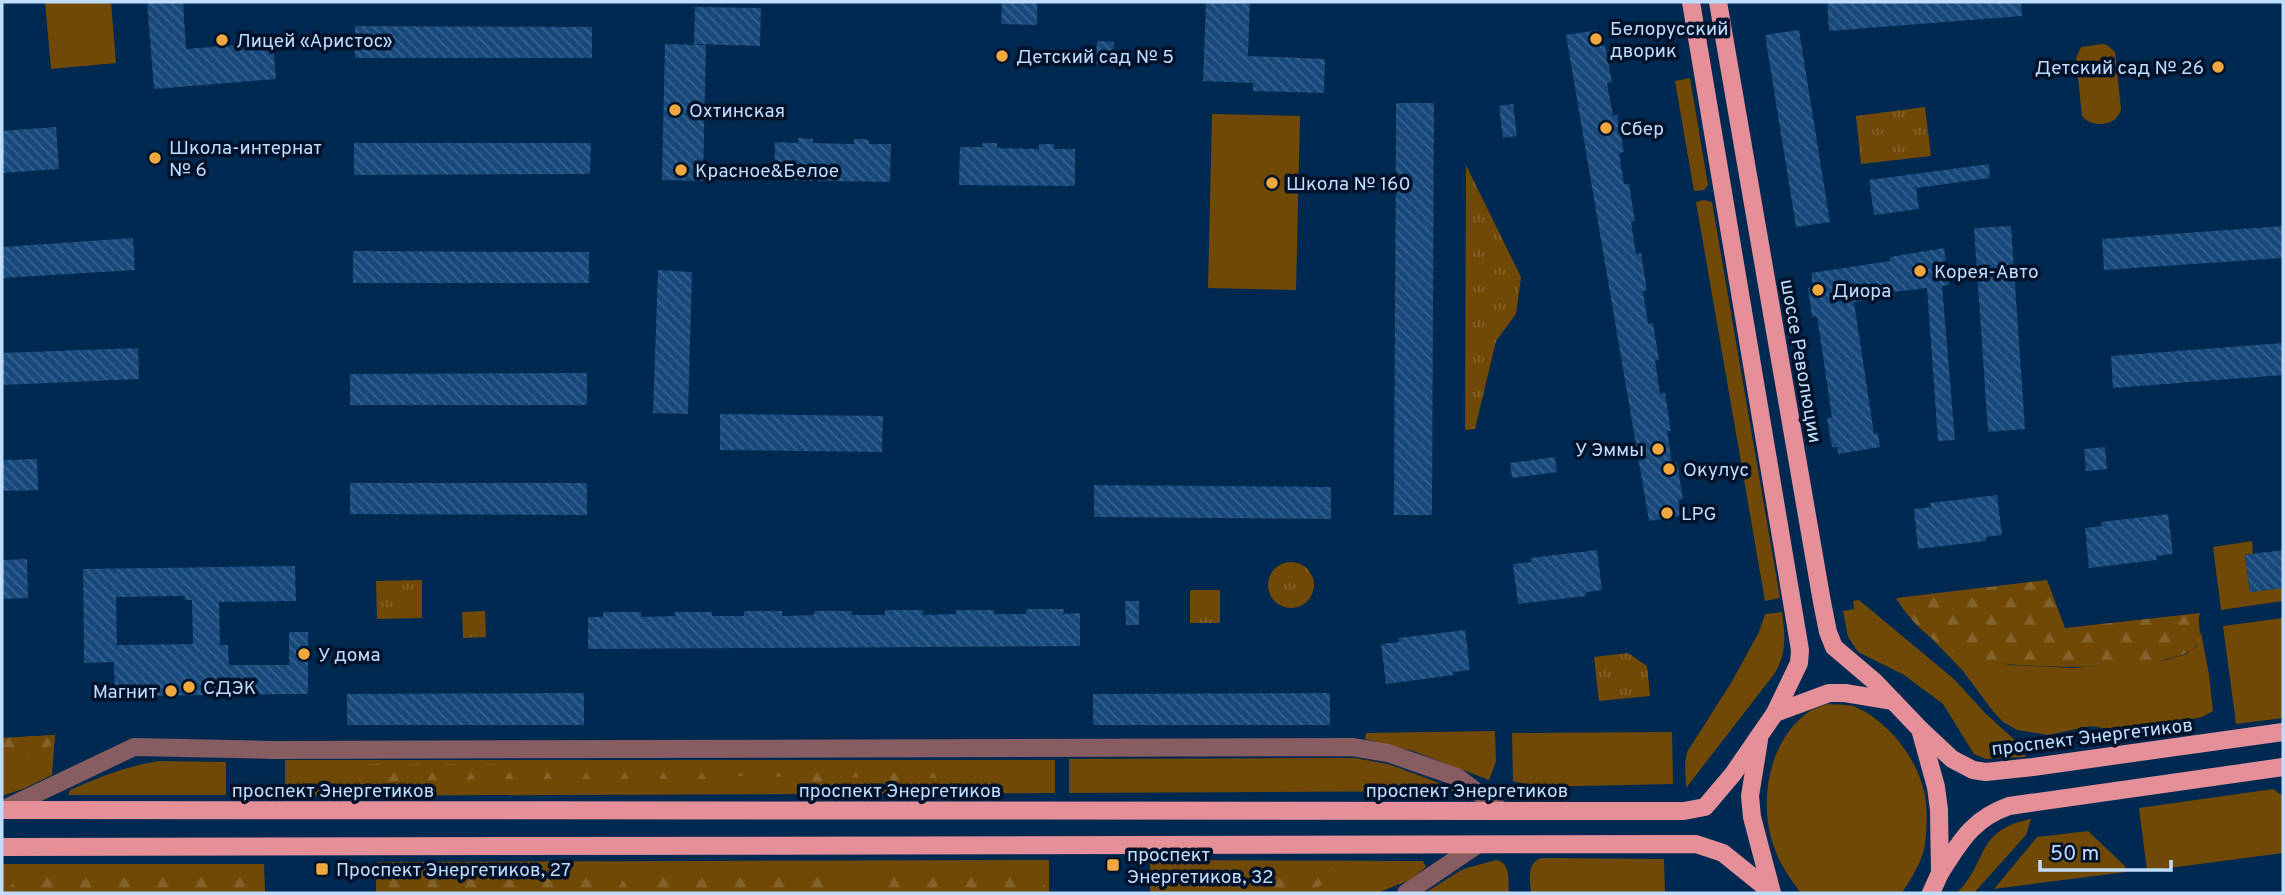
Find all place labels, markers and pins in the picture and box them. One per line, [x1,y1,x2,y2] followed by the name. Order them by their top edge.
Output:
[1610,18,1729,64] place label: Белорусский дворик
[236,30,393,54] place label: Лицей «Аристос»
[1588,31,1604,47] marker: Белорусский дворик
[214,32,230,48] marker: Лицей «Аристос»
[1016,46,1174,70] place label: Детский сад № 5
[994,48,1010,64] marker: Детский сад № 5
[2035,57,2204,81] place label: Детский сад № 26
[2210,59,2226,75] marker: Детский сад № 26
[689,100,785,124] place label: Охтинская
[667,102,683,118] marker: Охтинская
[1620,118,1664,142] place label: Сбер
[1598,120,1614,136] marker: Сбер
[169,137,322,183] place label: Школа-интернат № 6
[147,150,163,166] marker: Школа-интернат № 6
[695,160,839,184] place label: Красное&Белое
[673,162,689,178] marker: Красное&Белое
[1286,173,1411,197] place label: Школа № 160
[1264,175,1280,191] marker: Школа № 160
[1934,261,2039,285] place label: Корея-Авто
[1912,263,1928,279] marker: Корея-Авто
[1832,280,1891,304] place label: Диора
[1810,282,1826,298] marker: Диора
[1575,439,1644,463] place label: У Эммы
[1650,441,1666,457] marker: У Эммы
[1683,459,1749,483] place label: Окулус
[1661,461,1677,477] marker: Окулус
[1681,503,1716,527] place label: LPG
[1659,505,1675,521] marker: LPG
[318,644,380,668] place label: У дома
[296,646,312,662] marker: У дома
[203,677,256,701] place label: СДЭК
[181,679,197,695] marker: СДЭК
[93,681,157,705] place label: Магнит
[163,683,179,699] marker: Магнит
[1127,844,1274,890] place label: проспект Энергетиков, 32
[1105,857,1121,873] marker: проспект Энергетиков, 32
[336,859,571,883] place label: Проспект Энергетиков, 27
[314,861,330,877] marker: Проспект Энергетиков, 27

